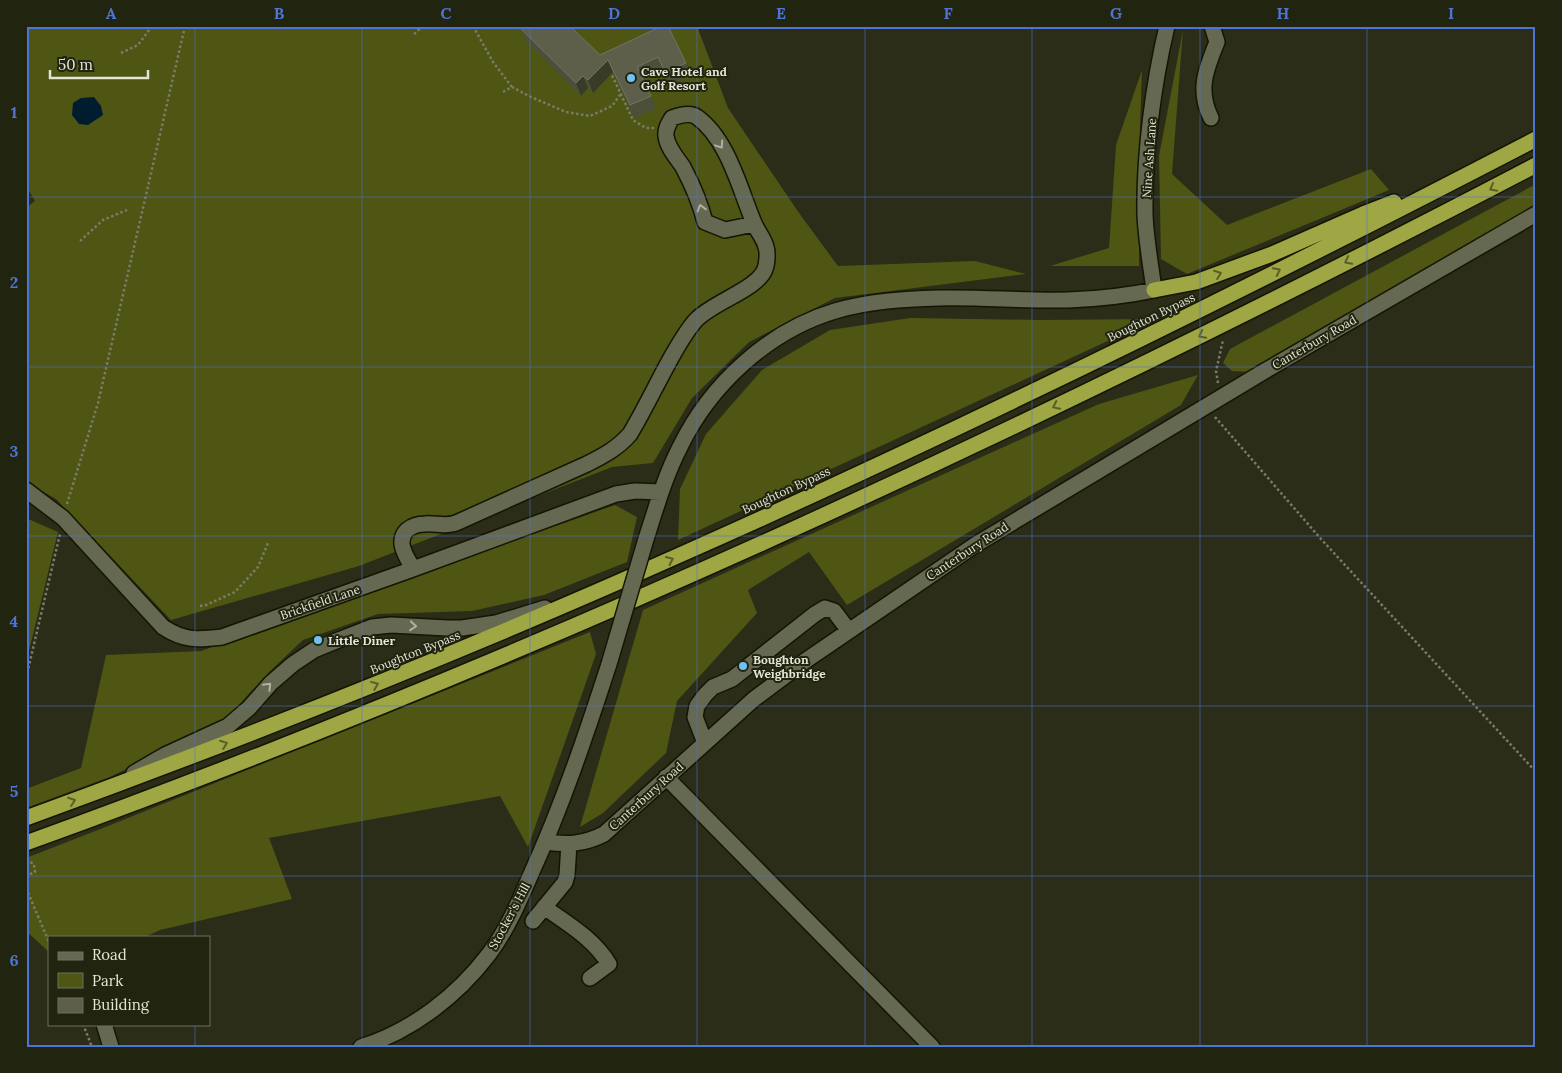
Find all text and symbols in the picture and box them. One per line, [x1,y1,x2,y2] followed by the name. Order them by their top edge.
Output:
[106,3,117,23] text: A
[274,3,285,23] text: B
[440,3,452,23] text: C
[608,3,620,23] text: D
[776,3,786,23] text: E
[943,3,953,23] text: F
[1110,3,1122,23] text: G
[1277,3,1290,23] text: H
[1448,3,1454,23] text: I
[50,48,148,80] scale bar
[58,55,93,74] text: 50 m
[641,64,727,93] place label: Cave Hotel and Golf Resort
[625,72,637,84] marker: Cave Hotel and Golf Resort
[11,102,17,122] text: 1
[1139,117,1159,198] street label: Nine Ash Lane
[714,139,723,149] one-way arrow
[1489,182,1498,192] one-way arrow
[697,204,707,212] one-way arrow
[1344,255,1353,265] one-way arrow
[1272,267,1281,277] one-way arrow
[1213,270,1222,280] one-way arrow
[10,272,18,292] text: 2
[1105,289,1198,345] street label: Boughton Bypass
[1269,312,1359,372] street label: Canterbury Road
[1199,328,1208,338] one-way arrow
[1053,400,1062,410] one-way arrow
[10,441,19,461] text: 3
[739,463,833,517] street label: Boughton Bypass
[923,519,1011,583] street label: Canterbury Road
[665,555,674,566] one-way arrow
[278,581,362,623] street label: Brickfield Lane
[10,611,19,631] text: 4
[410,620,418,631] one-way arrow
[368,627,463,677] street label: Boughton Bypass
[328,633,395,648] place label: Little Diner
[312,634,324,646] marker: Little Diner
[753,652,826,681] place label: Boughton Weighbridge
[737,660,749,672] marker: Boughton Weighbridge
[370,680,379,691] one-way arrow
[262,683,271,692] one-way arrow
[219,740,228,750] one-way arrow
[606,759,686,833] street label: Canterbury Road
[10,781,19,801] text: 5
[67,797,76,807] one-way arrow
[485,880,533,952] street label: Stocker's Hill
[48,936,210,1026] legend
[92,945,127,964] text: Road
[9,950,19,970] text: 6
[92,971,123,990] text: Park
[92,995,150,1014] text: Building

